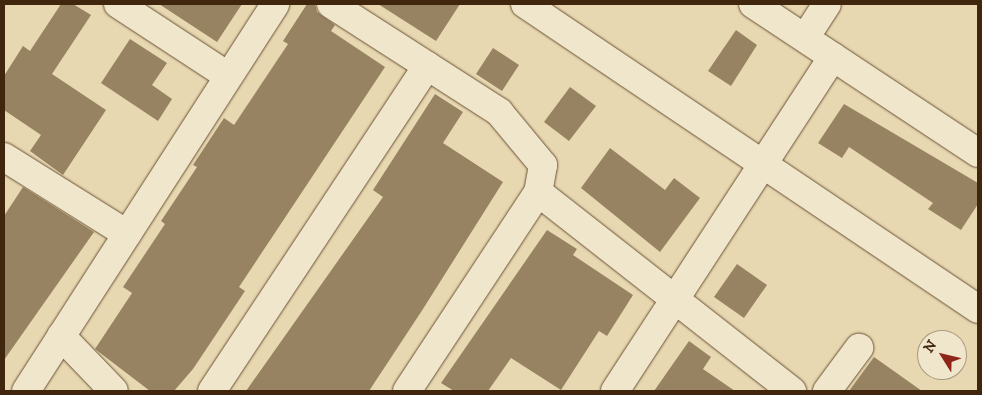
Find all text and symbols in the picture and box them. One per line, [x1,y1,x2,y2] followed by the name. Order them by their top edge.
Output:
[917,330,967,380] north arrow
[920,337,941,357] text: N

